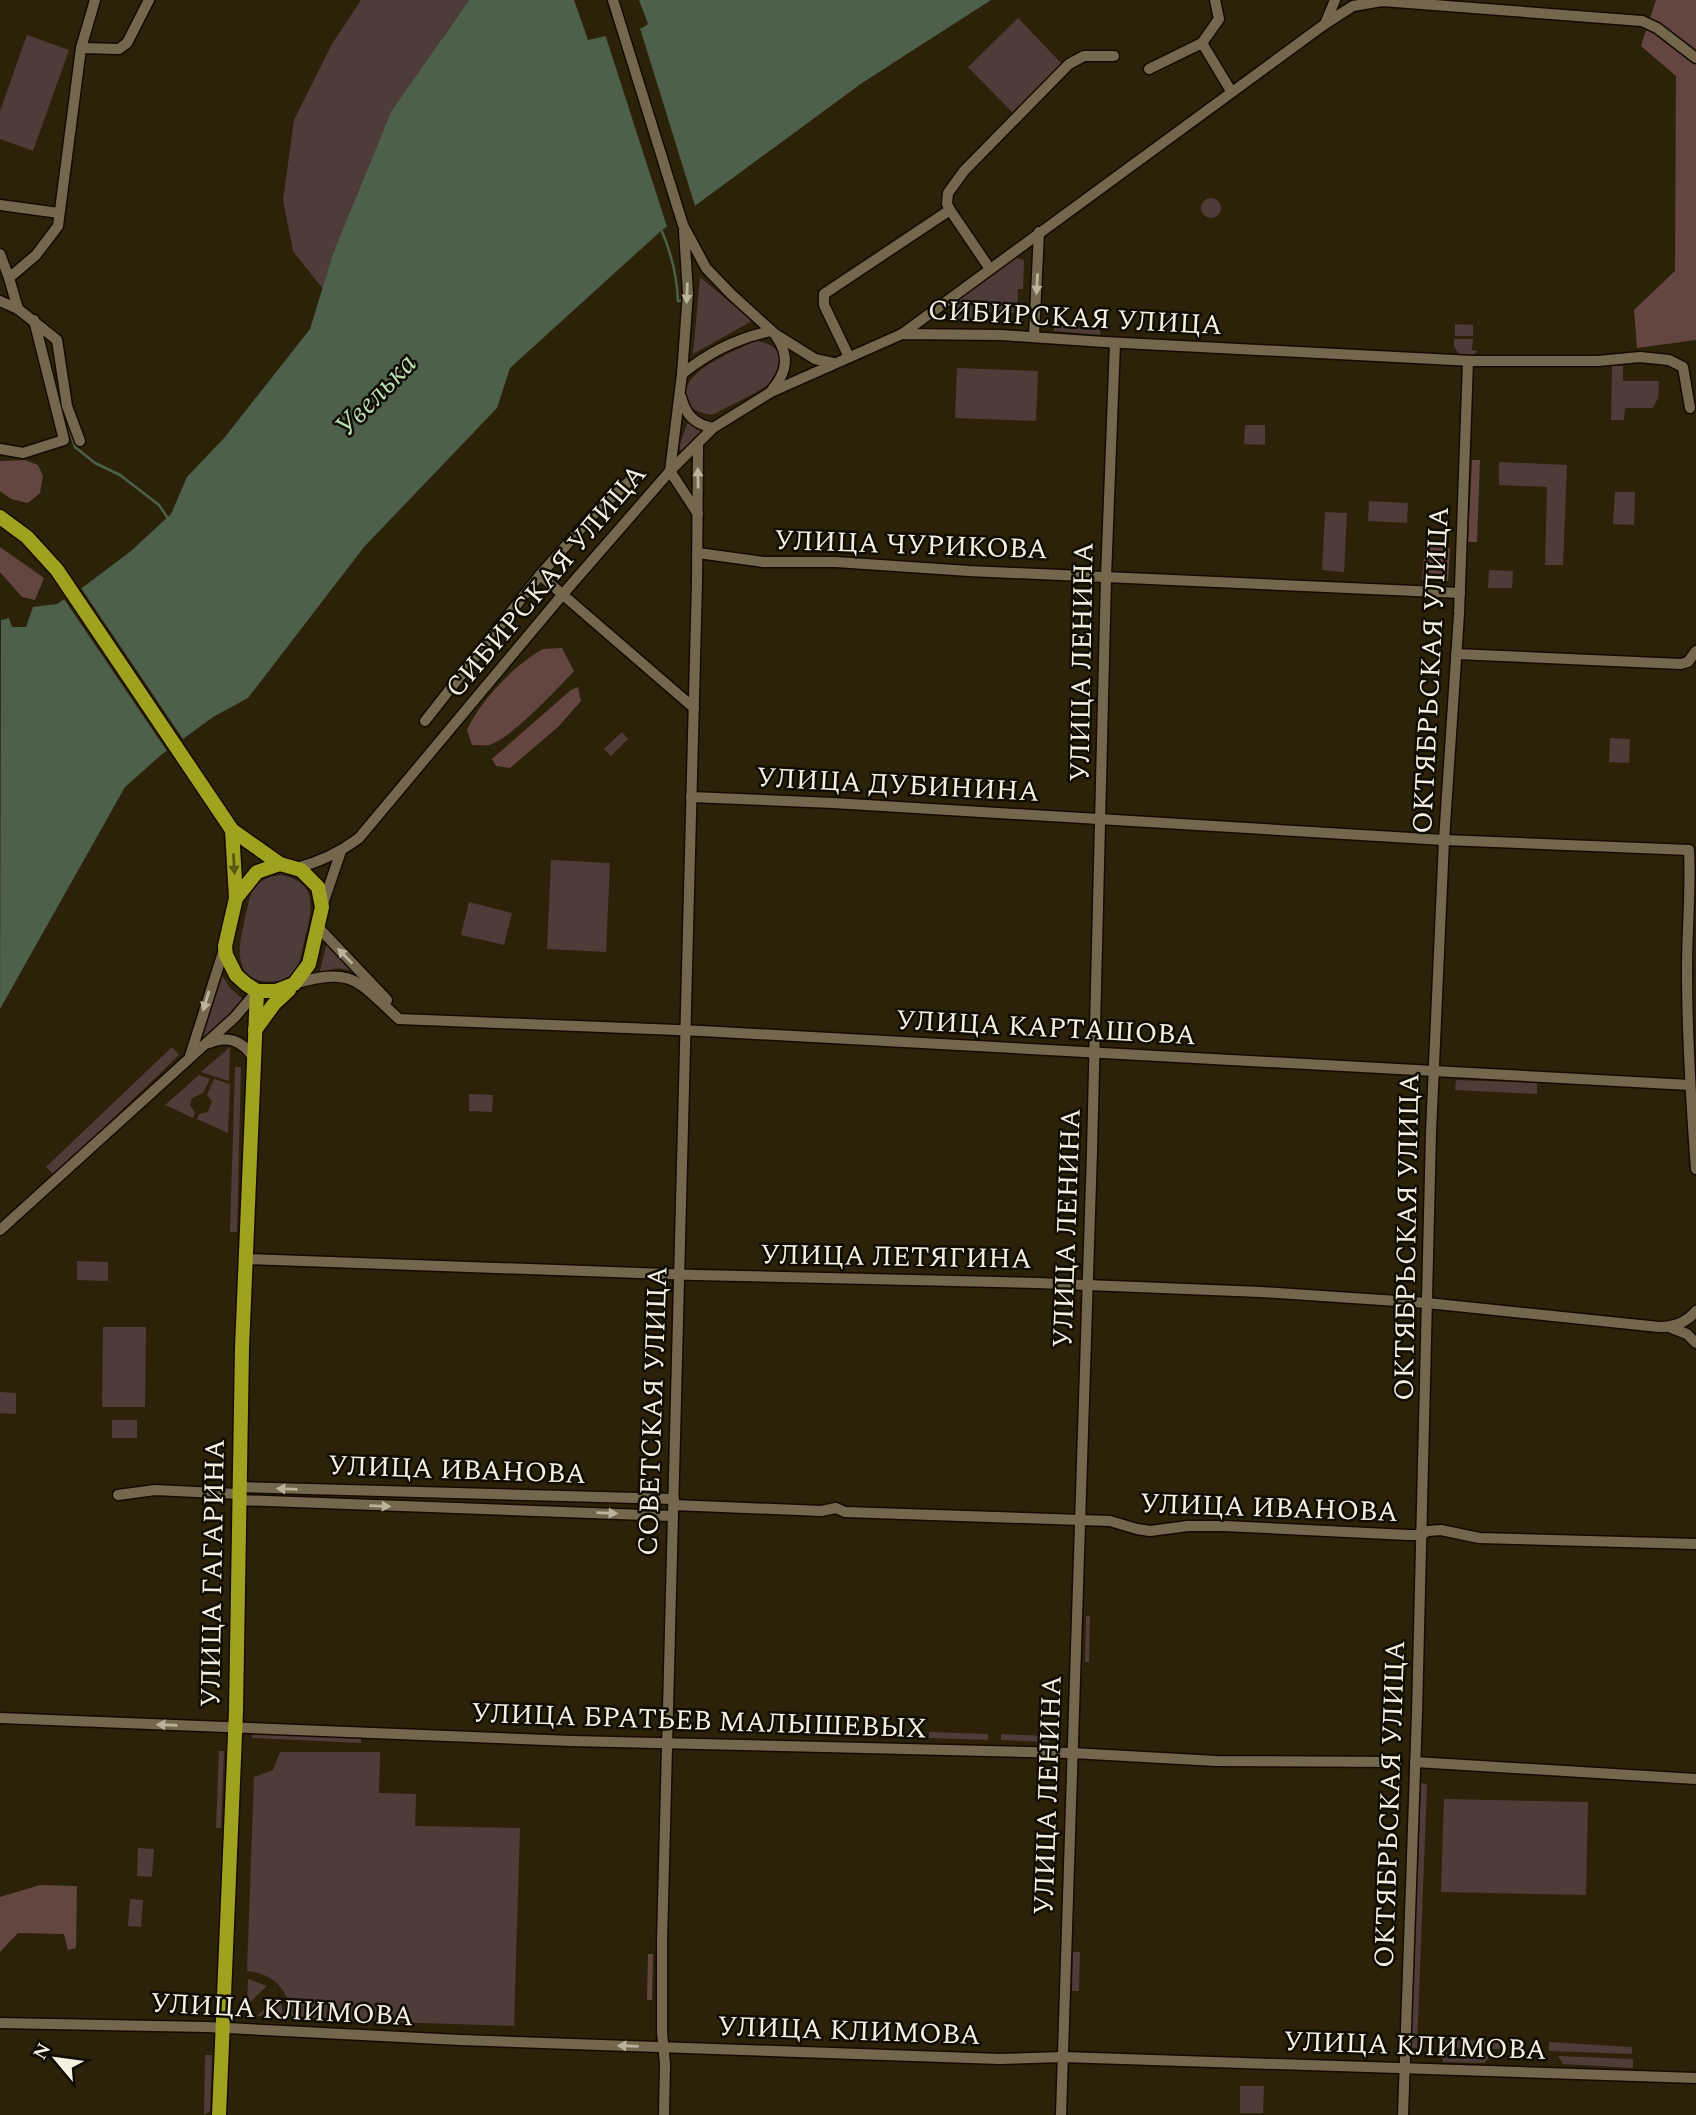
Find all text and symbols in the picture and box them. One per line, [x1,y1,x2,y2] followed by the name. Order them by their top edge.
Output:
[1031,273,1042,295] one-way arrow
[682,282,693,304] one-way arrow
[927,289,1223,347] street label: СИБИРСКАЯ УЛИЦА
[324,342,428,448] water label: Увелька
[435,454,657,708] street label: СИБИРСКАЯ УЛИЦА
[692,467,704,489] one-way arrow
[1401,505,1461,835] street label: ОКТЯБРЬСКАЯ УЛИЦА
[773,519,1049,571] street label: УЛИЦА ЧУРИКОВА
[1058,542,1106,782] street label: УЛИЦА ЛЕНИНА
[755,756,1041,814] street label: УЛИЦА ДУБИНИНА
[229,853,240,875] one-way arrow
[337,947,354,964] one-way arrow
[201,990,211,1011] one-way arrow
[895,999,1197,1057] street label: УЛИЦА КАРТАШОВА
[1383,1073,1431,1401] street label: ОКТЯБРЬСКАЯ УЛИЦА
[1041,1107,1093,1349] street label: УЛИЦА ЛЕНИНА
[760,1233,1032,1281] street label: УЛИЦА ЛЕТЯГИНА
[626,1265,680,1557] street label: СОВЕТСКАЯ УЛИЦА
[189,1438,237,1708] street label: УЛИЦА ГАГАРИНА
[327,1444,587,1496] street label: УЛИЦА ИВАНОВА
[1139,1482,1399,1534] street label: УЛИЦА ИВАНОВА
[276,1483,298,1494] one-way arrow
[369,1500,391,1511] one-way arrow
[597,1508,619,1519] one-way arrow
[1363,1639,1417,1969] street label: ОКТЯБРЬСКАЯ УЛИЦА
[1022,1674,1074,1916] street label: УЛИЦА ЛЕНИНА
[470,1692,928,1750] street label: УЛИЦА БРАТЬЕВ МАЛЫШЕВЫХ
[155,1719,177,1730] one-way arrow
[149,1982,415,2038] street label: УЛИЦА КЛИМОВА
[717,2005,981,2057] street label: УЛИЦА КЛИМОВА
[1283,2020,1547,2072] street label: УЛИЦА КЛИМОВА
[21,2024,91,2094] north arrow
[26,2038,59,2065] text: N
[617,2040,639,2051] one-way arrow

